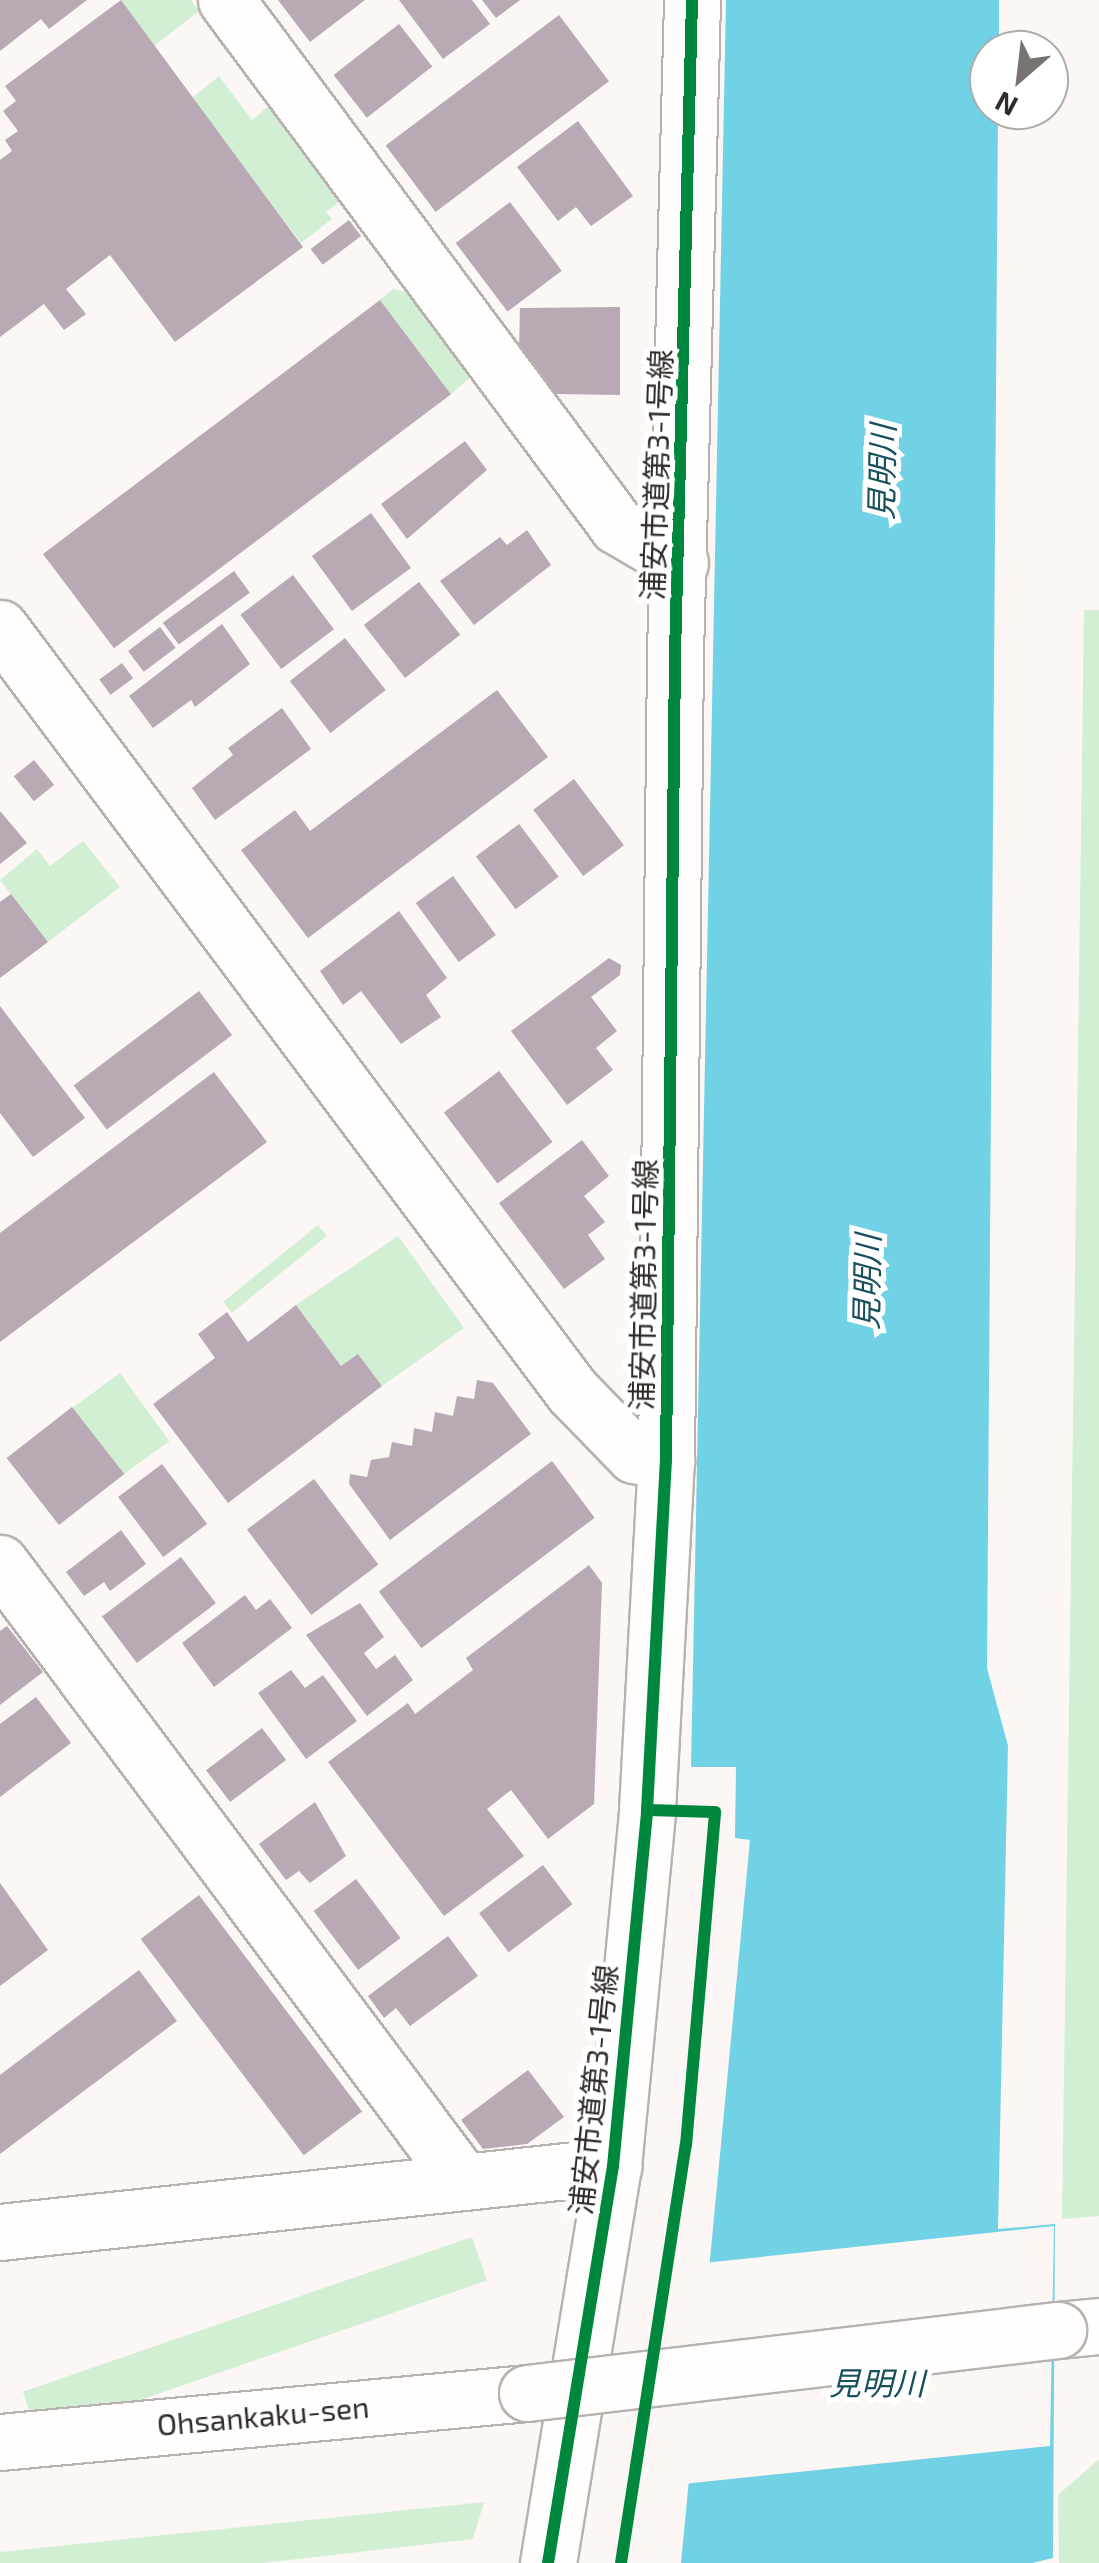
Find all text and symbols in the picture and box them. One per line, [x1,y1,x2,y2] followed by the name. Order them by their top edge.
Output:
[969,30,1069,130] north arrow
[989,85,1023,124] text: N
[634,349,678,601] street label: 浦安市道第3-1号線
[861,424,901,520] water label: 見明川
[623,1159,663,1411] street label: 浦安市道第3-1号線
[846,1234,886,1330] water label: 見明川
[562,1963,624,2217] street label: 浦安市道第3-1号線
[829,2363,925,2401] water label: 見明川
[155,2388,371,2442] street label: Ohsankaku-sen

